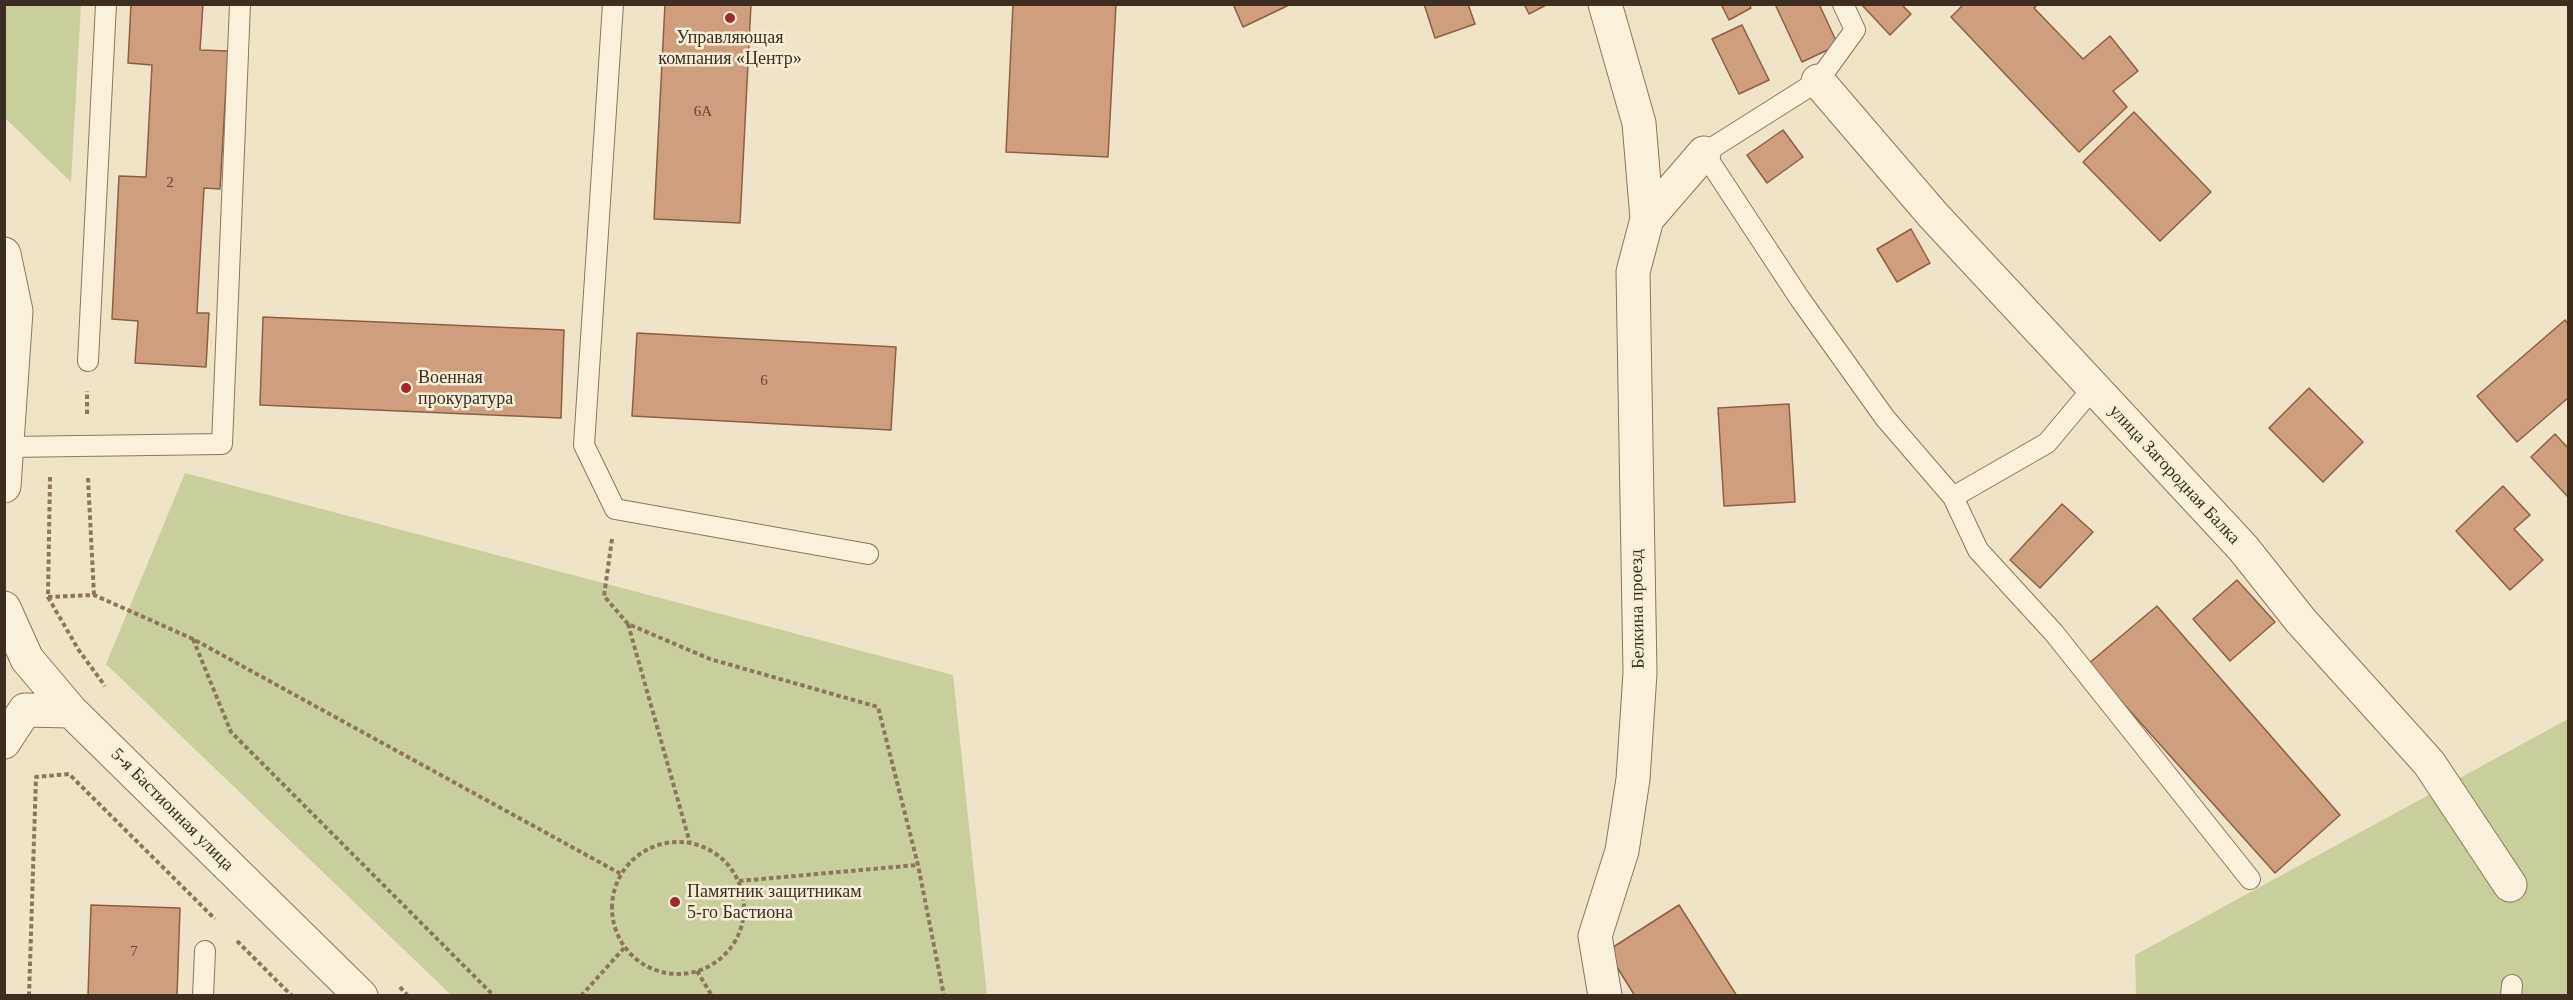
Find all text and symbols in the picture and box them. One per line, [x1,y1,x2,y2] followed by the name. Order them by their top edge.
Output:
[723,11,737,25] marker: Управляющая компания «Центр»
[658,27,802,70] place label: Управляющая компания «Центр»
[694,103,712,121] house number: 6А
[166,174,174,192] house number: 2
[418,367,513,410] place label: Военная прокуратура
[760,372,768,390] house number: 6
[399,381,413,395] marker: Военная прокуратура
[2104,401,2244,549] street label: улица Загородная Балка
[1626,549,1650,669] street label: Белкина проезд
[106,744,238,876] street label: 5-я Бастионная улица
[687,881,862,924] place label: Памятник защитникам 5-го Бастиона
[668,895,682,909] marker: Памятник защитникам 5-го Бастиона
[130,943,138,961] house number: 7

